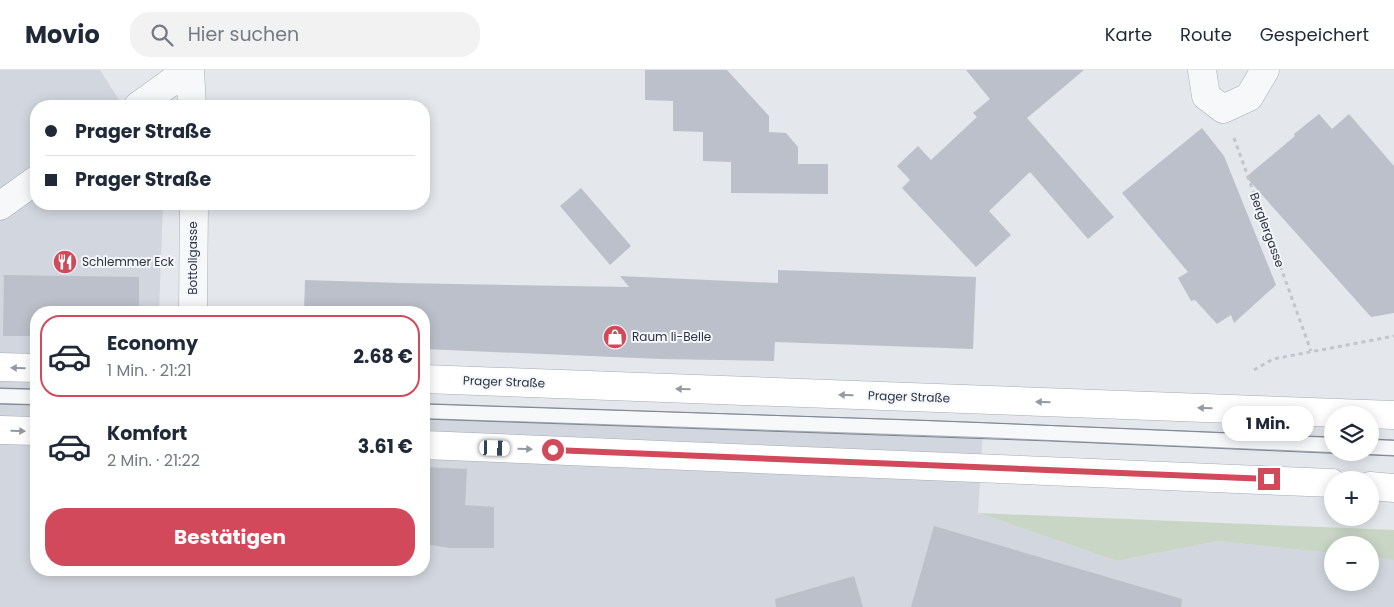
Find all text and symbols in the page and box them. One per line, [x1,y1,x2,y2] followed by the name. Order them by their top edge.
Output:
[130,12,480,57] search box
[25,18,100,51] text: Movio
[148,21,176,49] icon: search
[188,21,299,48] text: Hier suchen
[1105,22,1152,47] text: Karte
[1180,22,1232,47] text: Route
[1260,22,1369,47] text: Gespeichert
[75,118,211,145] text: Prager Straße
[75,166,211,193] text: Prager Straße
[1246,190,1289,270] street label: Berglergasse
[184,221,201,295] street label: Bottoligasse
[52,249,78,275] restaurant icon: Schlemmer Eck
[82,253,175,270] place label: Schlemmer Eck
[602,324,628,350] shop icon: Raum li-Belle
[632,328,711,345] place label: Raum li-Belle
[107,330,198,357] text: Economy
[47,334,92,379] icon: car
[353,343,413,370] text: 2.68 €
[107,359,192,382] text: 1 Min. · 21:21
[10,364,26,372] one-way arrow
[463,372,545,391] street label: Prager Straße
[675,384,691,392] one-way arrow
[868,387,950,406] street label: Prager Straße
[837,390,853,398] one-way arrow
[1035,398,1051,406] one-way arrow
[1197,404,1213,412] one-way arrow
[1223,406,1315,442] callout: 1 Min.
[1324,406,1379,591] map controls
[1324,406,1379,461] button: layers
[1246,412,1290,435] text: 1 Min.
[107,420,187,447] text: Komfort
[47,424,92,469] icon: car
[10,427,26,435] one-way arrow
[358,433,413,460] text: 3.61 €
[542,439,564,461] route start
[479,440,510,456] car
[517,445,533,453] one-way arrow
[107,449,200,472] text: 2 Min. · 21:22
[1258,468,1280,490] route end
[1324,471,1379,526] button: +
[45,508,415,566] button: Bestätigen
[1324,536,1379,591] button: −

